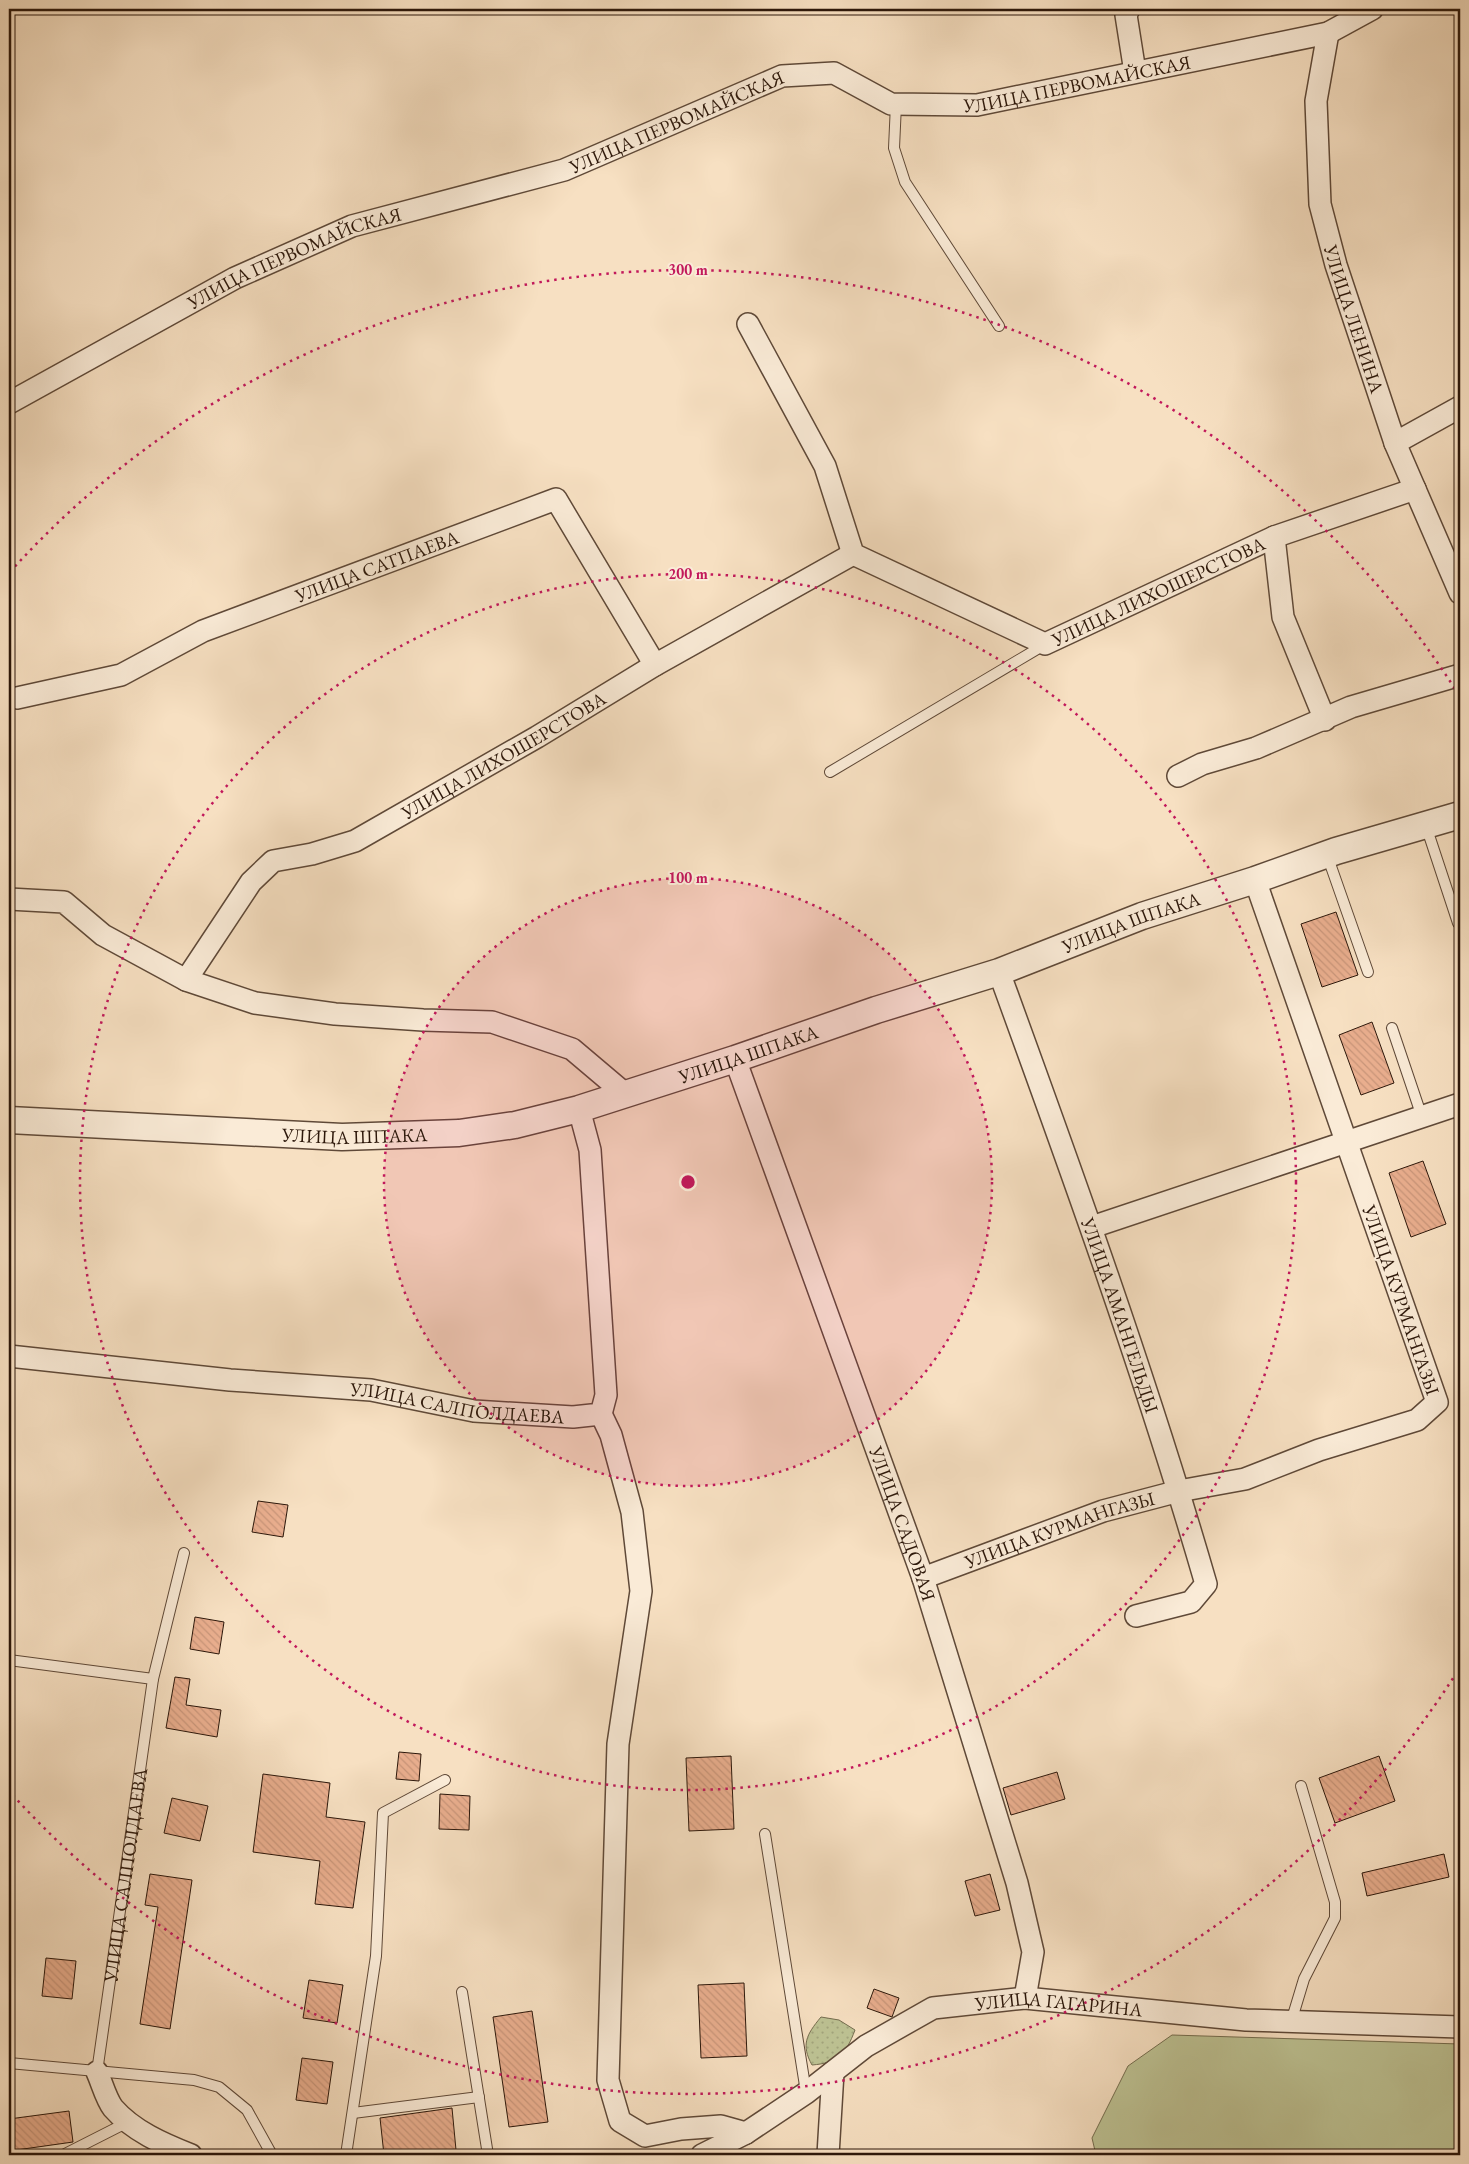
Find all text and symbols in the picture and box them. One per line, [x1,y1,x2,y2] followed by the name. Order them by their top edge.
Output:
[962,49,1193,118] street label: УЛИЦА ПЕРВОМАЙСКАЯ
[564,64,788,179] street label: УЛИЦА ПЕРВОМАЙСКАЯ
[182,201,404,315] street label: УЛИЦА ПЕРВОМАЙСКАЯ
[1318,241,1390,397] street label: УЛИЦА ЛЕНИНА
[668,260,708,279] text: 300 m
[290,524,463,608] street label: УЛИЦА САТПАЕВА
[1047,530,1270,652] street label: УЛИЦА ЛИХОШЕРСТОВА
[668,564,708,583] text: 200 m
[396,685,611,825] street label: УЛИЦА ЛИХОШЕРСТОВА
[668,868,708,887] text: 100 m
[1057,886,1204,959] street label: УЛИЦА ШПАКА
[674,1018,822,1089] street label: УЛИЦА ШПАКА
[280,1121,429,1150] street label: УЛИЦА ШПАКА
[679,1173,697,1191] centre of rings
[1356,1201,1445,1399] street label: УЛИЦА КУРМАНГАЗЫ
[1075,1213,1165,1416] street label: УЛИЦА АМАНГЕЛЬДЫ
[348,1376,566,1429] street label: УЛИЦА САЛПОЛДАЕВА
[863,1442,942,1604] street label: УЛИЦА САДОВАЯ
[960,1485,1158,1574] street label: УЛИЦА КУРМАНГАЗЫ
[97,1765,153,1985] street label: УЛИЦА САЛПОЛДАЕВА
[973,1985,1145,2022] street label: УЛИЦА ГАГАРИНА

